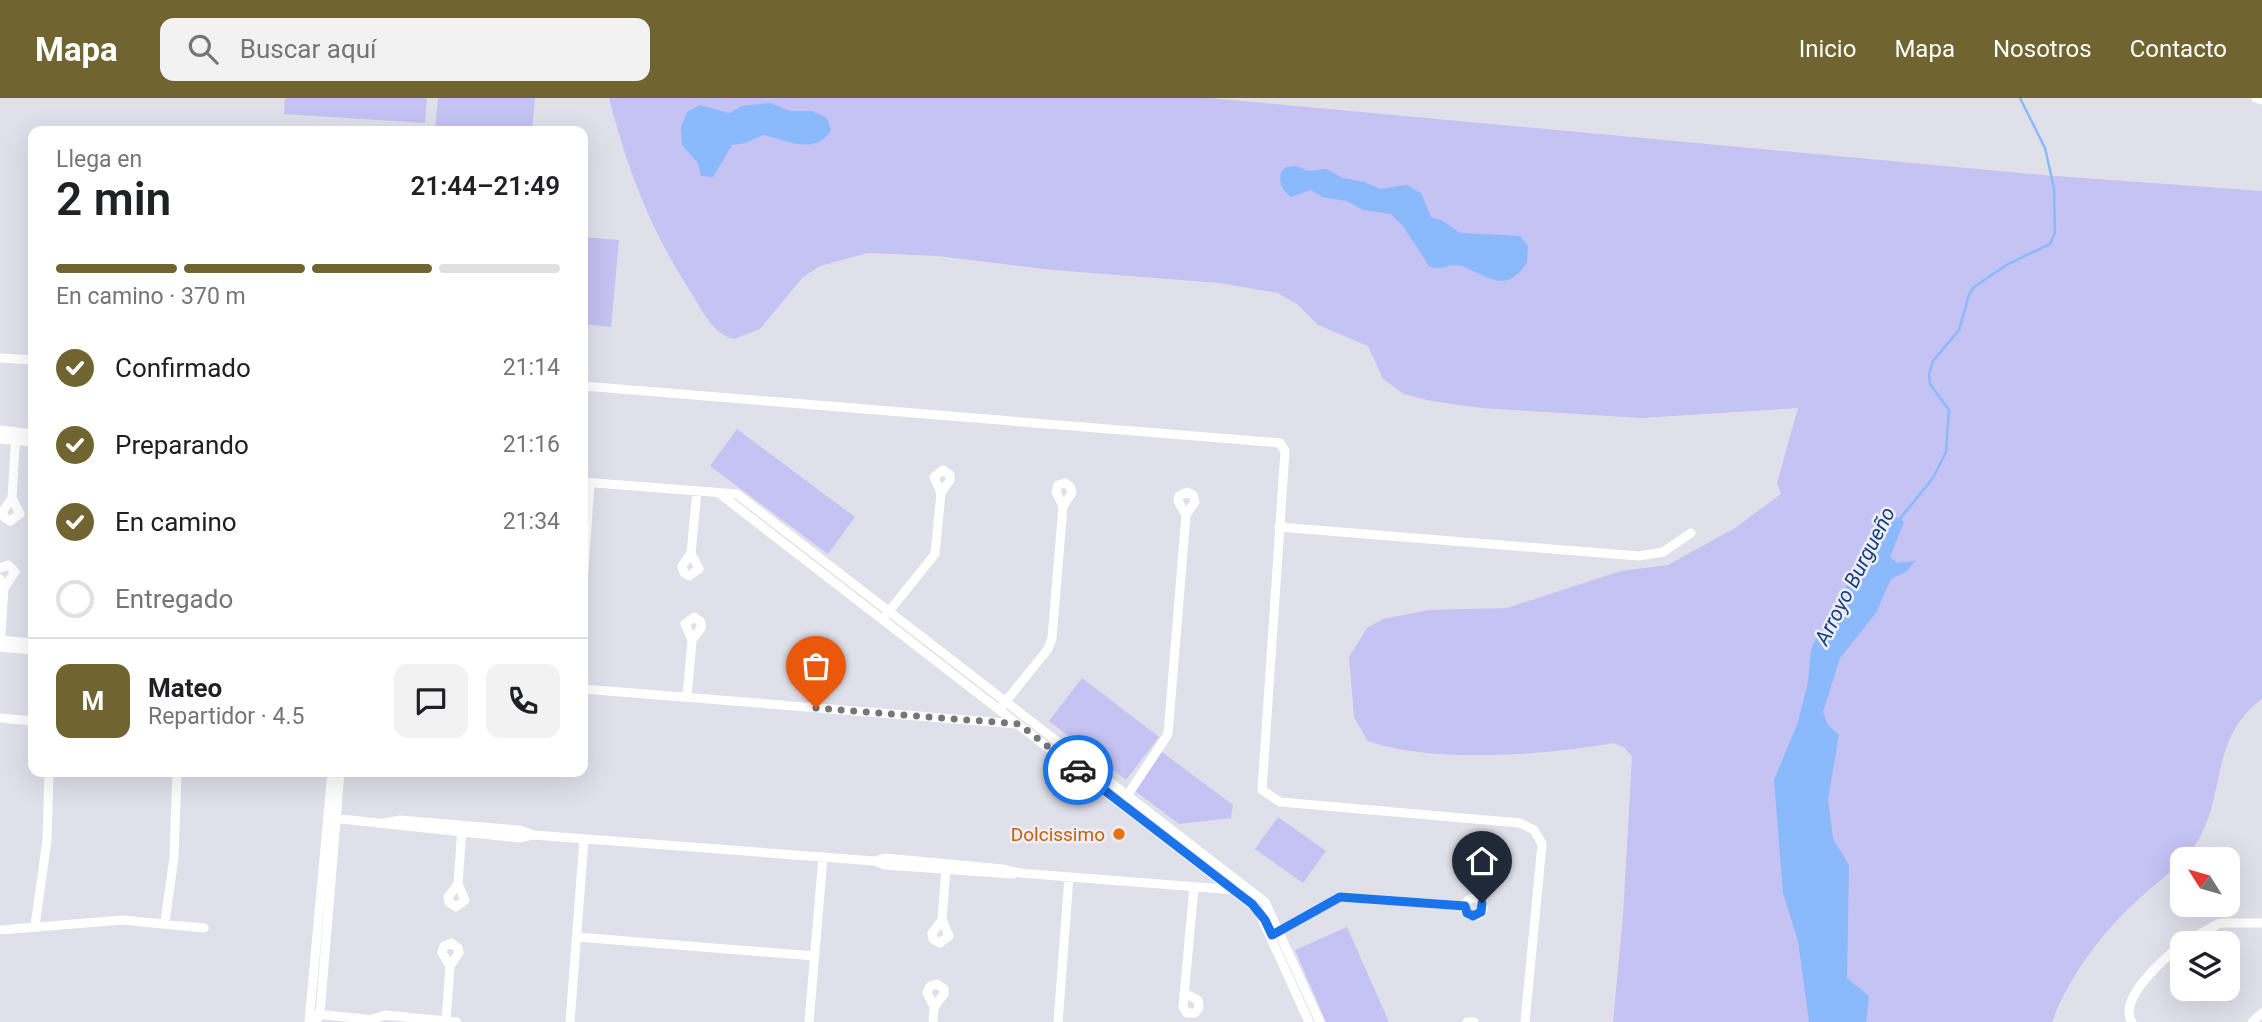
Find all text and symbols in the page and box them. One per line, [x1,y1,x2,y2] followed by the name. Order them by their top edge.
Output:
[160,18,650,81] search box
[35,30,118,69] text: Mapa
[184,30,222,68] icon: search
[240,34,376,64] text: Buscar aquí
[1799,35,1856,63] text: Inicio
[1894,35,1955,63] text: Mapa
[1993,35,2092,63] text: Nosotros
[2130,35,2227,63] text: Contacto
[56,146,142,173] text: Llega en
[410,171,560,201] text: 21:44–21:49
[56,172,171,226] text: 2 min
[56,283,246,310] text: En camino · 370 m
[56,349,94,387] icon: check
[115,353,251,383] text: Confirmado
[503,354,560,381] text: 21:14
[56,426,94,464] icon: check
[115,430,249,460] text: Preparando
[503,431,560,458] text: 21:16
[56,503,94,541] icon: check
[1809,503,1900,650] water label: Arroyo Burgueño
[115,507,237,537] text: En camino
[503,508,560,535] text: 21:34
[115,584,233,614] text: Entregado
[786,636,846,708] pin
[797,647,835,685] icon: bag
[394,664,468,738] button: chat
[486,664,560,738] button: phone
[148,673,222,703] text: Mateo
[82,686,104,716] text: M
[148,703,305,730] text: Repartidor · 4.5
[1043,735,1113,805] courier
[1059,751,1097,789] icon: car
[1011,823,1105,846] place label: Dolcissimo
[1111,826,1127,842] marker: Dolcissimo
[1452,831,1512,903] pin
[1463,842,1501,880] icon: home
[2170,847,2240,917] north arrow
[2170,847,2240,1001] map controls
[2170,931,2240,1001] button: layers

